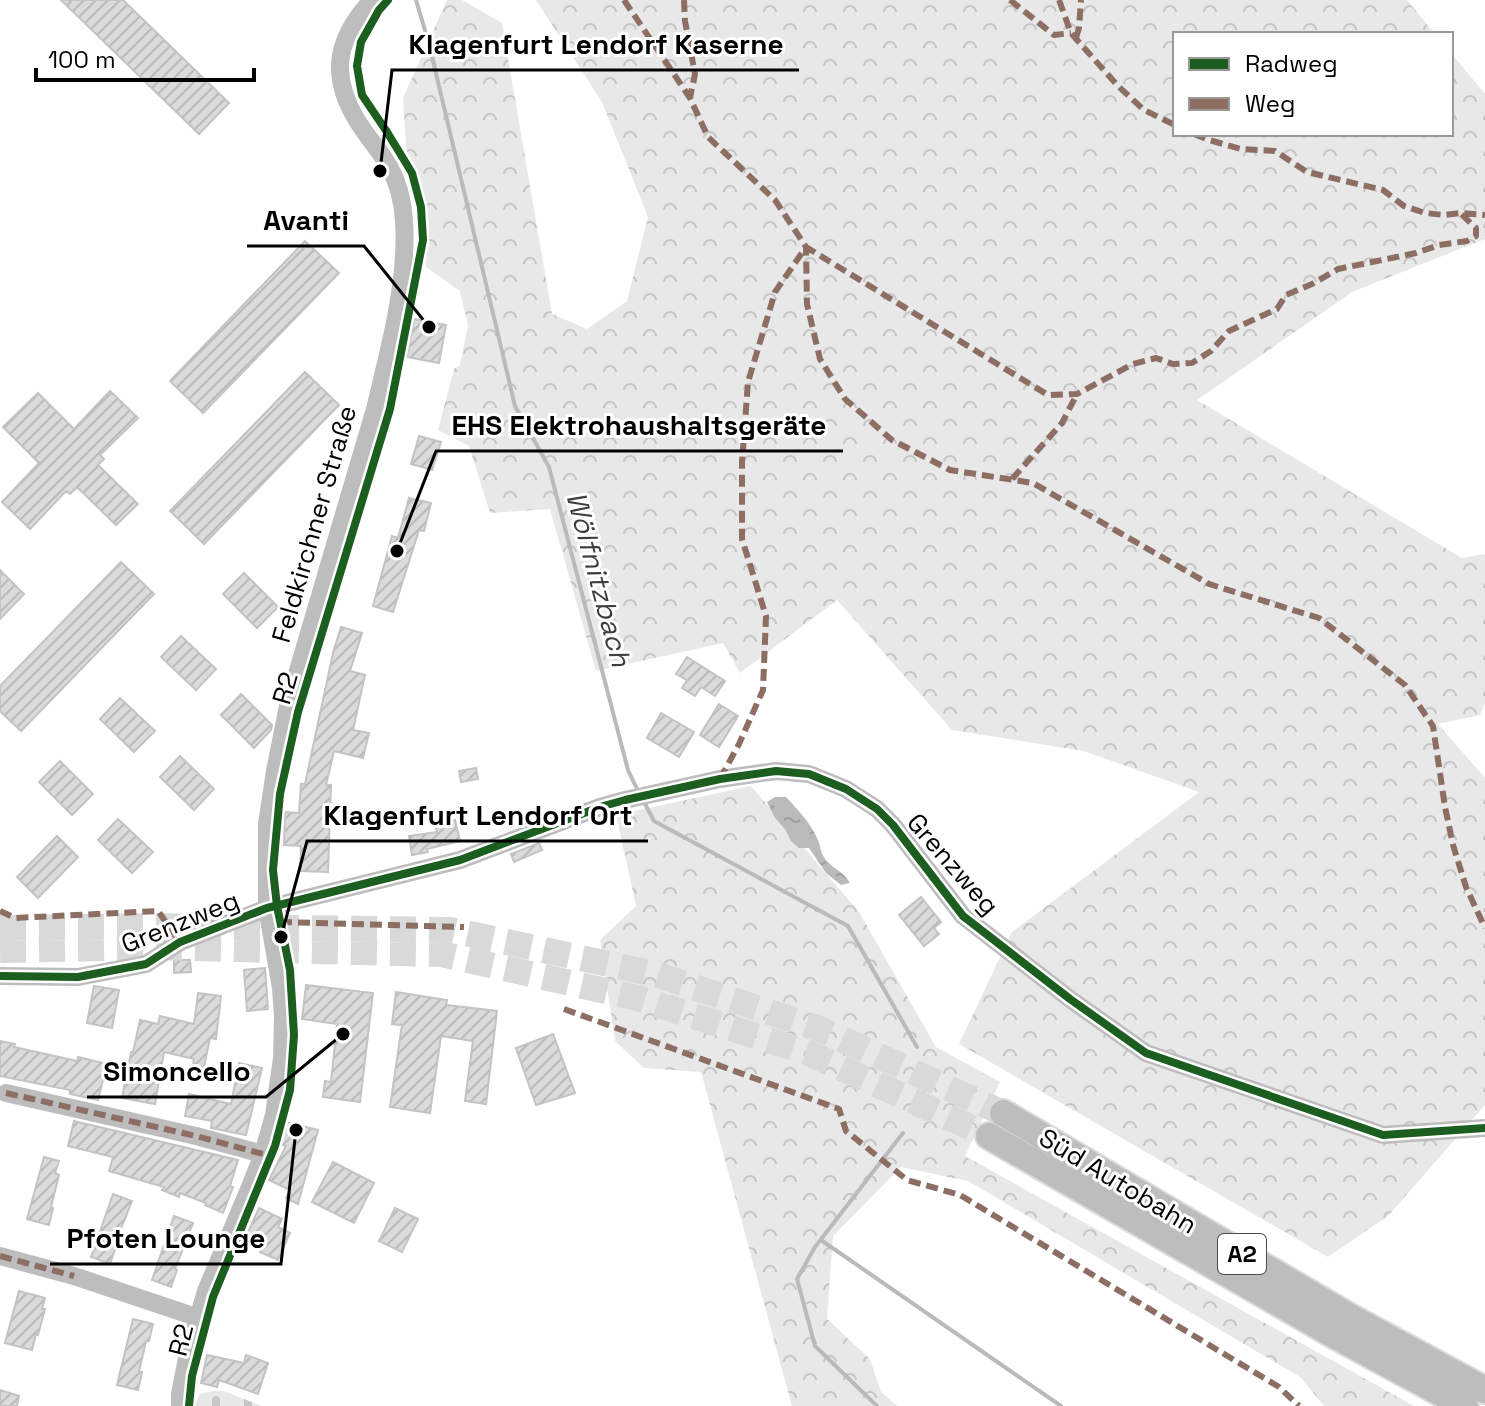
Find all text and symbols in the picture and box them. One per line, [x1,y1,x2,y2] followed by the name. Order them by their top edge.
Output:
[392,18,799,70] callout: Klagenfurt Lendorf Kaserne
[408,26,784,62] text: Klagenfurt Lendorf Kaserne
[36,32,254,82] scale bar
[1173,32,1453,136] legend
[48,44,116,75] text: 100 m
[1245,48,1338,79] text: Radweg
[1245,88,1295,119] text: Weg
[247,194,364,246] callout: Avanti
[263,202,349,238] text: Avanti
[436,399,843,451] callout: EHS Elektrohaushaltsgeräte
[264,401,364,647] street label: Feldkirchner Straße
[451,407,827,443] text: EHS Elektrohaushaltsgeräte
[558,487,640,671] water label: Wölfnitzbach
[264,668,306,708] street label: R2
[307,789,648,841] callout: Klagenfurt Lendorf Ort
[324,797,632,833] text: Klagenfurt Lendorf Ort
[899,806,1007,922] street label: Grenzweg
[116,883,244,961] street label: Grenzweg
[87,1045,266,1097] callout: Simoncello
[103,1053,251,1089] text: Simoncello
[1033,1120,1203,1242] street label: Süd Autobahn
[50,1212,281,1264] callout: Pfoten Lounge
[67,1220,265,1256] text: Pfoten Lounge
[1218,1234,1266,1274] road number: A2
[161,1320,201,1360] street label: R2

